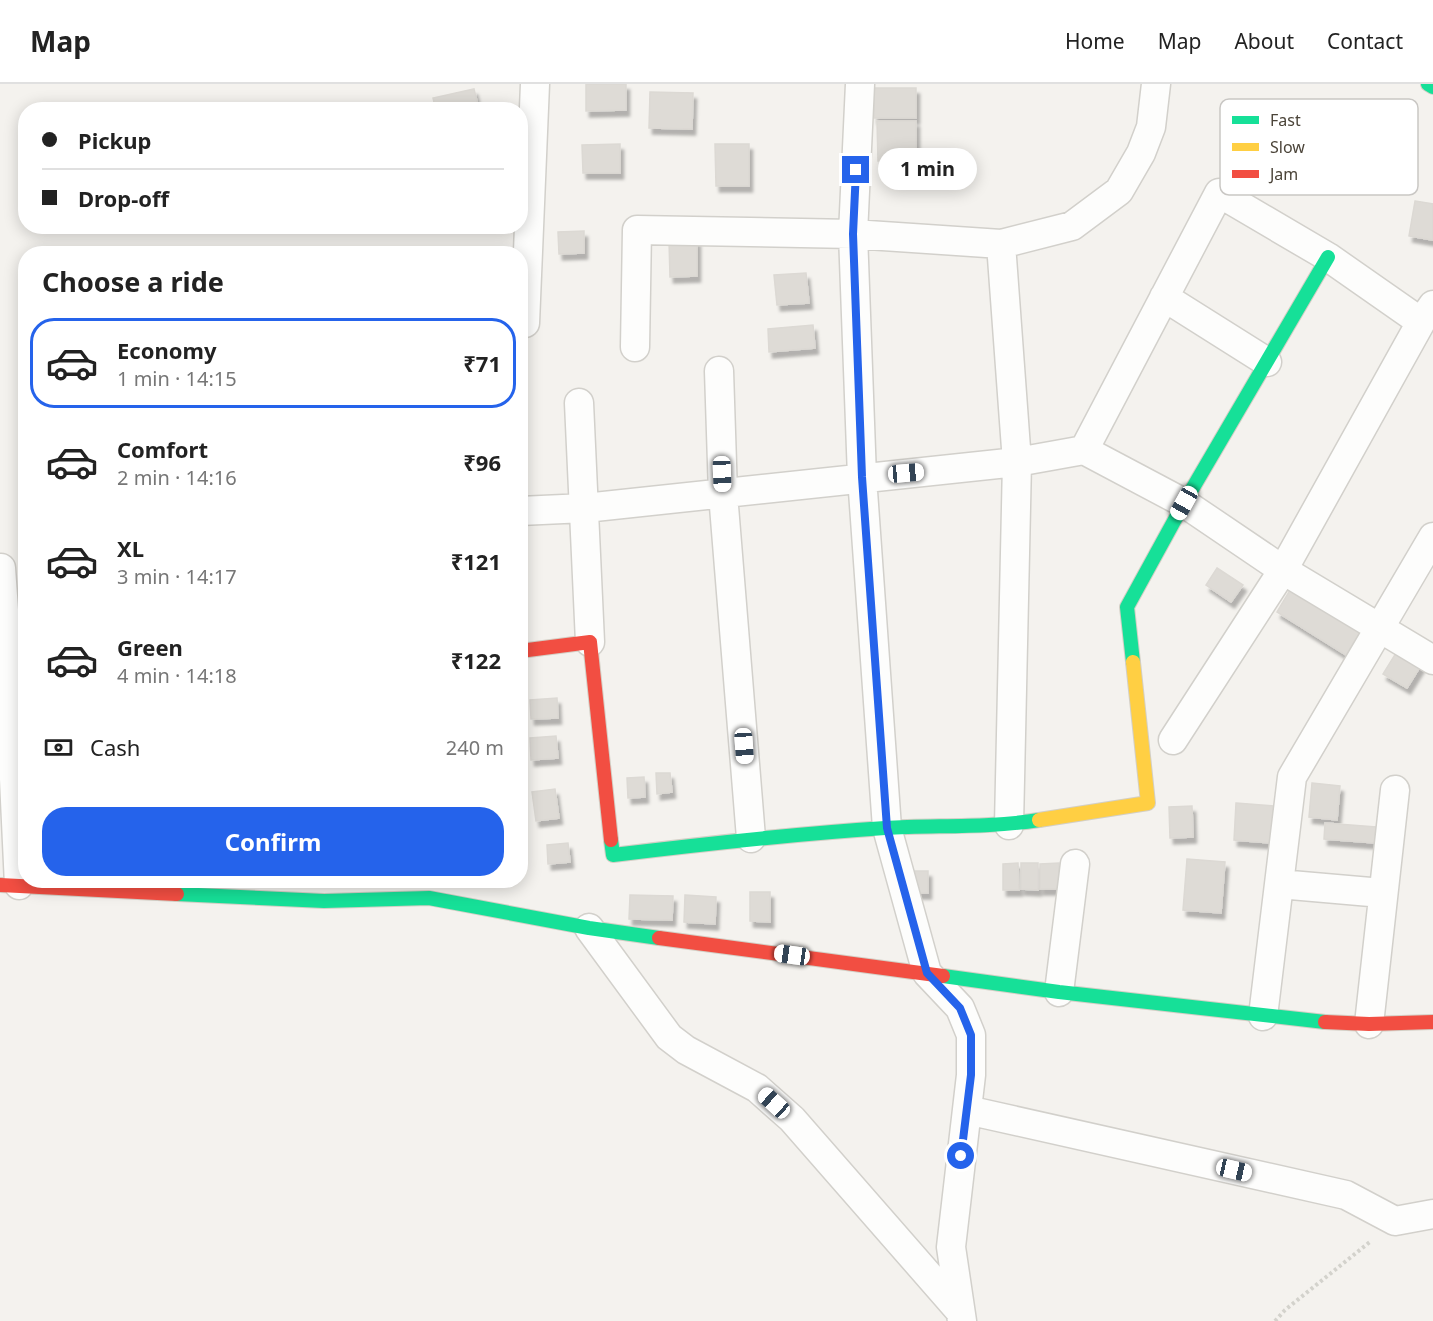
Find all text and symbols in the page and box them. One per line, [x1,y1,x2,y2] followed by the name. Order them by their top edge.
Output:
[30,22,91,60] text: Map
[1065,27,1125,55] text: Home
[1158,27,1201,55] text: Map
[1234,27,1294,55] text: About
[1327,27,1403,55] text: Contact
[1220,99,1418,195] legend
[1270,109,1301,131] text: Fast
[78,125,151,155] text: Pickup
[1270,136,1305,158] text: Slow
[877,149,976,191] callout: 1 min
[900,155,955,182] text: 1 min
[842,156,869,183] route end
[1268,163,1298,185] text: Jam
[78,183,169,213] text: Drop-off
[42,263,224,300] text: Choose a ride
[117,335,216,365] text: Economy
[45,336,99,390] icon: car
[463,348,501,378] text: ₹71
[117,365,237,392] text: 1 min · 14:15
[117,434,208,464] text: Comfort
[45,435,99,489] icon: car
[463,447,501,477] text: ₹96
[712,456,732,492] car
[887,462,925,484] car
[117,464,237,491] text: 2 min · 14:16
[1167,483,1201,523] car
[117,533,144,563] text: XL
[45,534,99,588] icon: car
[451,546,501,576] text: ₹121
[117,563,237,590] text: 3 min · 14:17
[117,632,183,662] text: Green
[45,633,99,687] icon: car
[451,645,501,675] text: ₹122
[117,662,237,689] text: 4 min · 14:18
[734,727,754,765] car
[42,731,75,764] icon: cash
[90,732,140,762] text: Cash
[446,734,504,761] text: 240 m
[42,807,504,876] button: Confirm
[773,944,811,966] car
[755,1084,793,1122] car
[947,1142,974,1169] route start
[1214,1157,1254,1183] car

